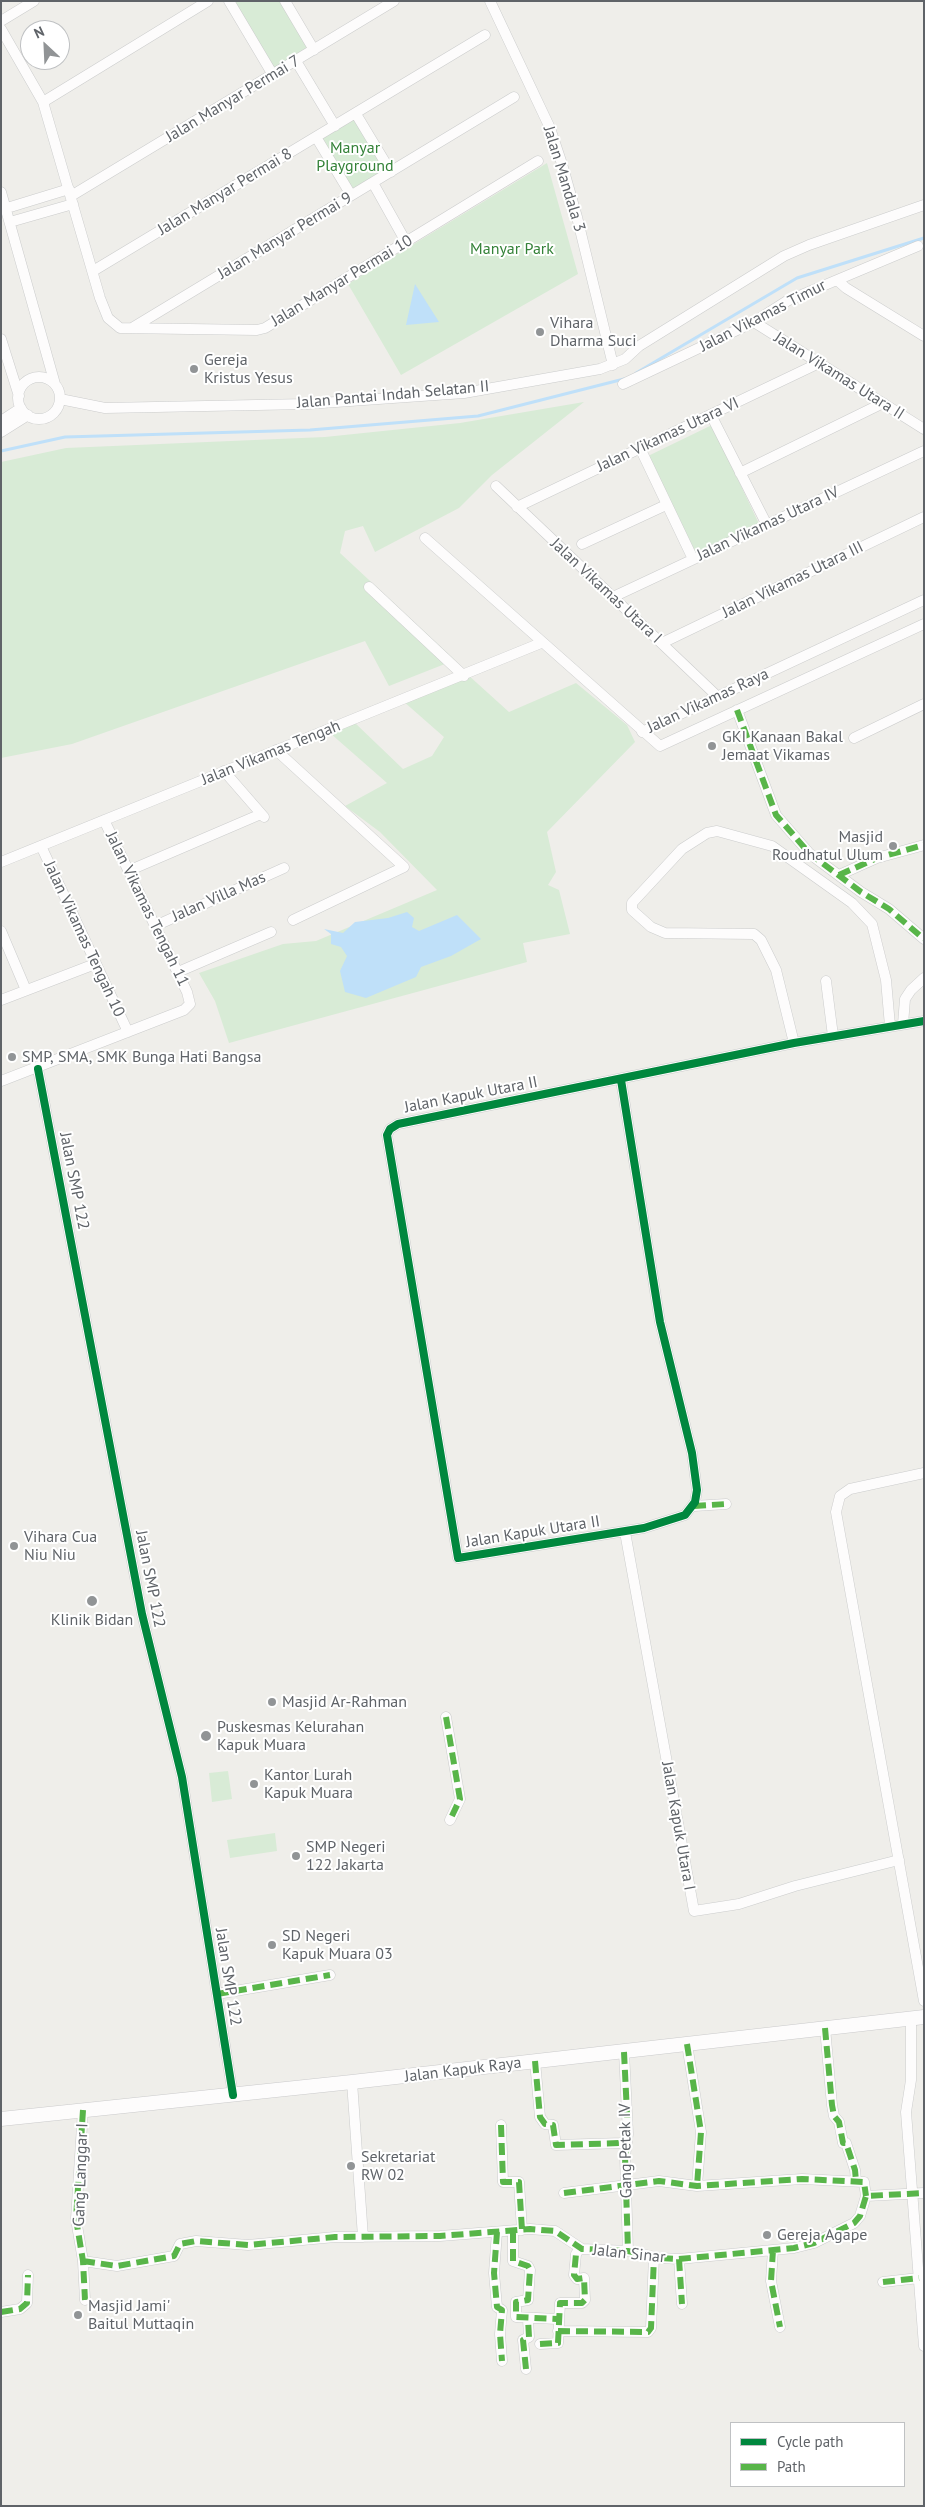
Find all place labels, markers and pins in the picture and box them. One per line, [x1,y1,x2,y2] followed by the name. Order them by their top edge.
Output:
[550,313,636,351] place label: Vihara Dharma Suci
[534,326,546,338] marker: Vihara Dharma Suci
[204,350,293,388] place label: Gereja Kristus Yesus
[188,363,200,375] marker: Gereja Kristus Yesus
[722,727,843,765] place label: GKI Kanaan Bakal Jemaat Vikamas
[706,740,718,752] marker: GKI Kanaan Bakal Jemaat Vikamas
[772,827,883,865] place label: Masjid Roudhatul Ulum
[887,840,899,852] marker: Masjid Roudhatul Ulum
[22,1047,261,1067] place label: SMP, SMA, SMK Bunga Hati Bangsa
[6,1051,18,1063] marker: SMP, SMA, SMK Bunga Hati Bangsa
[24,1527,97,1565] place label: Vihara Cua Niu Niu
[8,1540,20,1552] marker: Vihara Cua Niu Niu
[85,1594,99,1608] marker: Klinik Bidan
[51,1610,133,1630] place label: Klinik Bidan
[282,1692,407,1712] place label: Masjid Ar-Rahman
[266,1696,278,1708] marker: Masjid Ar-Rahman
[217,1717,364,1755] place label: Puskesmas Kelurahan Kapuk Muara
[199,1729,213,1743] marker: Puskesmas Kelurahan Kapuk Muara
[264,1765,353,1803] place label: Kantor Lurah Kapuk Muara
[248,1778,260,1790] marker: Kantor Lurah Kapuk Muara
[306,1837,386,1875] place label: SMP Negeri 122 Jakarta
[290,1850,302,1862] marker: SMP Negeri 122 Jakarta
[282,1926,393,1964] place label: SD Negeri Kapuk Muara 03
[266,1939,278,1951] marker: SD Negeri Kapuk Muara 03
[361,2147,435,2185] place label: Sekretariat RW 02
[345,2160,357,2172] marker: Sekretariat RW 02
[777,2225,867,2245] place label: Gereja Agape
[761,2229,773,2241] marker: Gereja Agape
[88,2296,194,2334] place label: Masjid Jami' Baitul Muttaqin
[72,2309,84,2321] marker: Masjid Jami' Baitul Muttaqin

